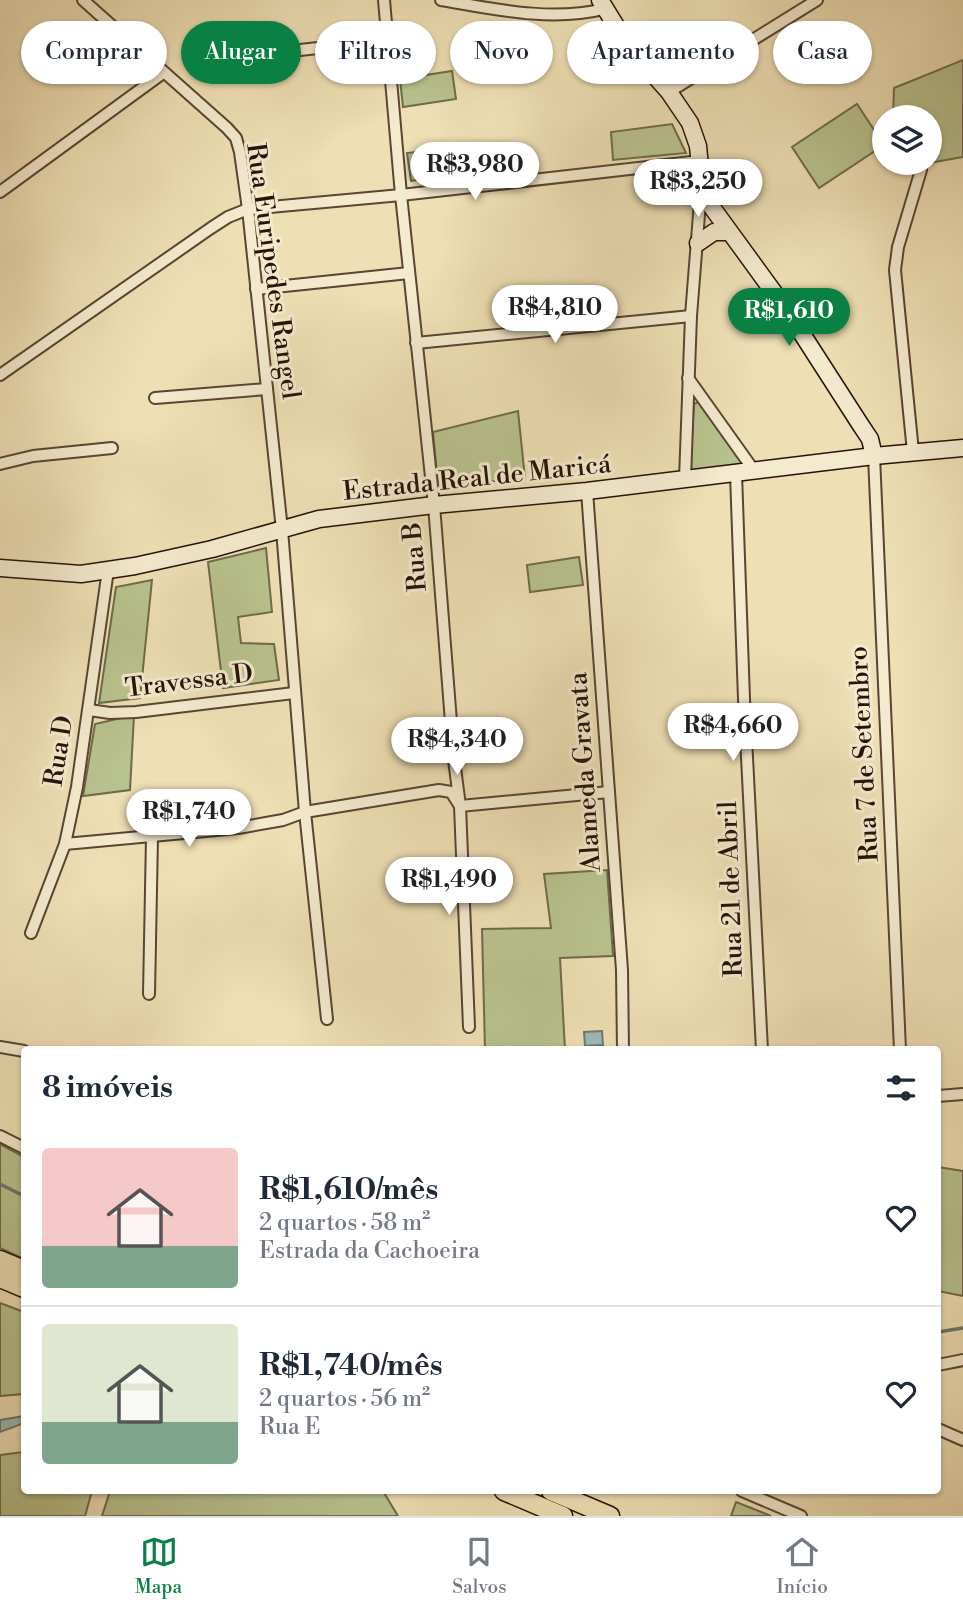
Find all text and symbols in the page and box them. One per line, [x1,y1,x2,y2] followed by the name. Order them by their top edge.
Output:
[21,21,167,84] chip: Comprar
[181,21,301,84] chip: Alugar
[315,21,436,84] chip: Filtros
[450,21,553,84] chip: Novo
[567,21,759,84] chip: Apartamento
[773,21,872,84] chip: Casa
[872,105,942,175] map controls
[872,105,942,175] button: layers
[239,141,307,401] street label: Rua Euripedes Rangel
[410,142,540,202] pin: R$3,980
[426,151,524,179] text: R$3,980
[633,160,763,219] pin: R$3,250
[650,168,746,196] text: R$3,250
[490,286,620,345] pin: R$4,810
[724,288,854,348] pin: R$1,610
[508,294,602,322] text: R$4,810
[744,297,834,325] text: R$1,610
[341,448,613,508] street label: Estrada Real de Maricá
[396,521,434,593] street label: Rua B
[842,645,886,863] street label: Rua 7 de Setembro
[123,657,255,705] street label: Travessa D
[562,670,608,874] street label: Alameda Gravata
[668,704,798,763] pin: R$4,660
[684,712,782,740] text: R$4,660
[38,713,80,789] street label: Rua D
[392,718,522,777] pin: R$4,340
[407,726,507,754] text: R$4,340
[124,790,254,849] pin: R$1,740
[142,798,236,826] text: R$1,740
[712,800,750,978] street label: Rua 21 de Abril
[384,858,514,917] pin: R$1,490
[401,866,497,894] text: R$1,490
[42,1069,173,1107] text: 8 imóveis
[882,1069,920,1107] icon: filters
[259,1171,438,1209] text: R$1,610/mês
[98,1176,182,1260] icon: home
[882,1199,920,1237] icon: heart
[259,1209,430,1237] text: 2 quartos · 58 m²
[259,1237,480,1265] text: Estrada da Cachoeira
[259,1347,443,1385] text: R$1,740/mês
[98,1352,182,1436] icon: home
[882,1375,920,1413] icon: heart
[259,1385,430,1413] text: 2 quartos · 56 m²
[259,1413,320,1441] text: Rua E
[135,1533,182,1599] tab: Mapa
[452,1533,506,1599] tab: Salvos
[777,1533,828,1599] tab: Início

